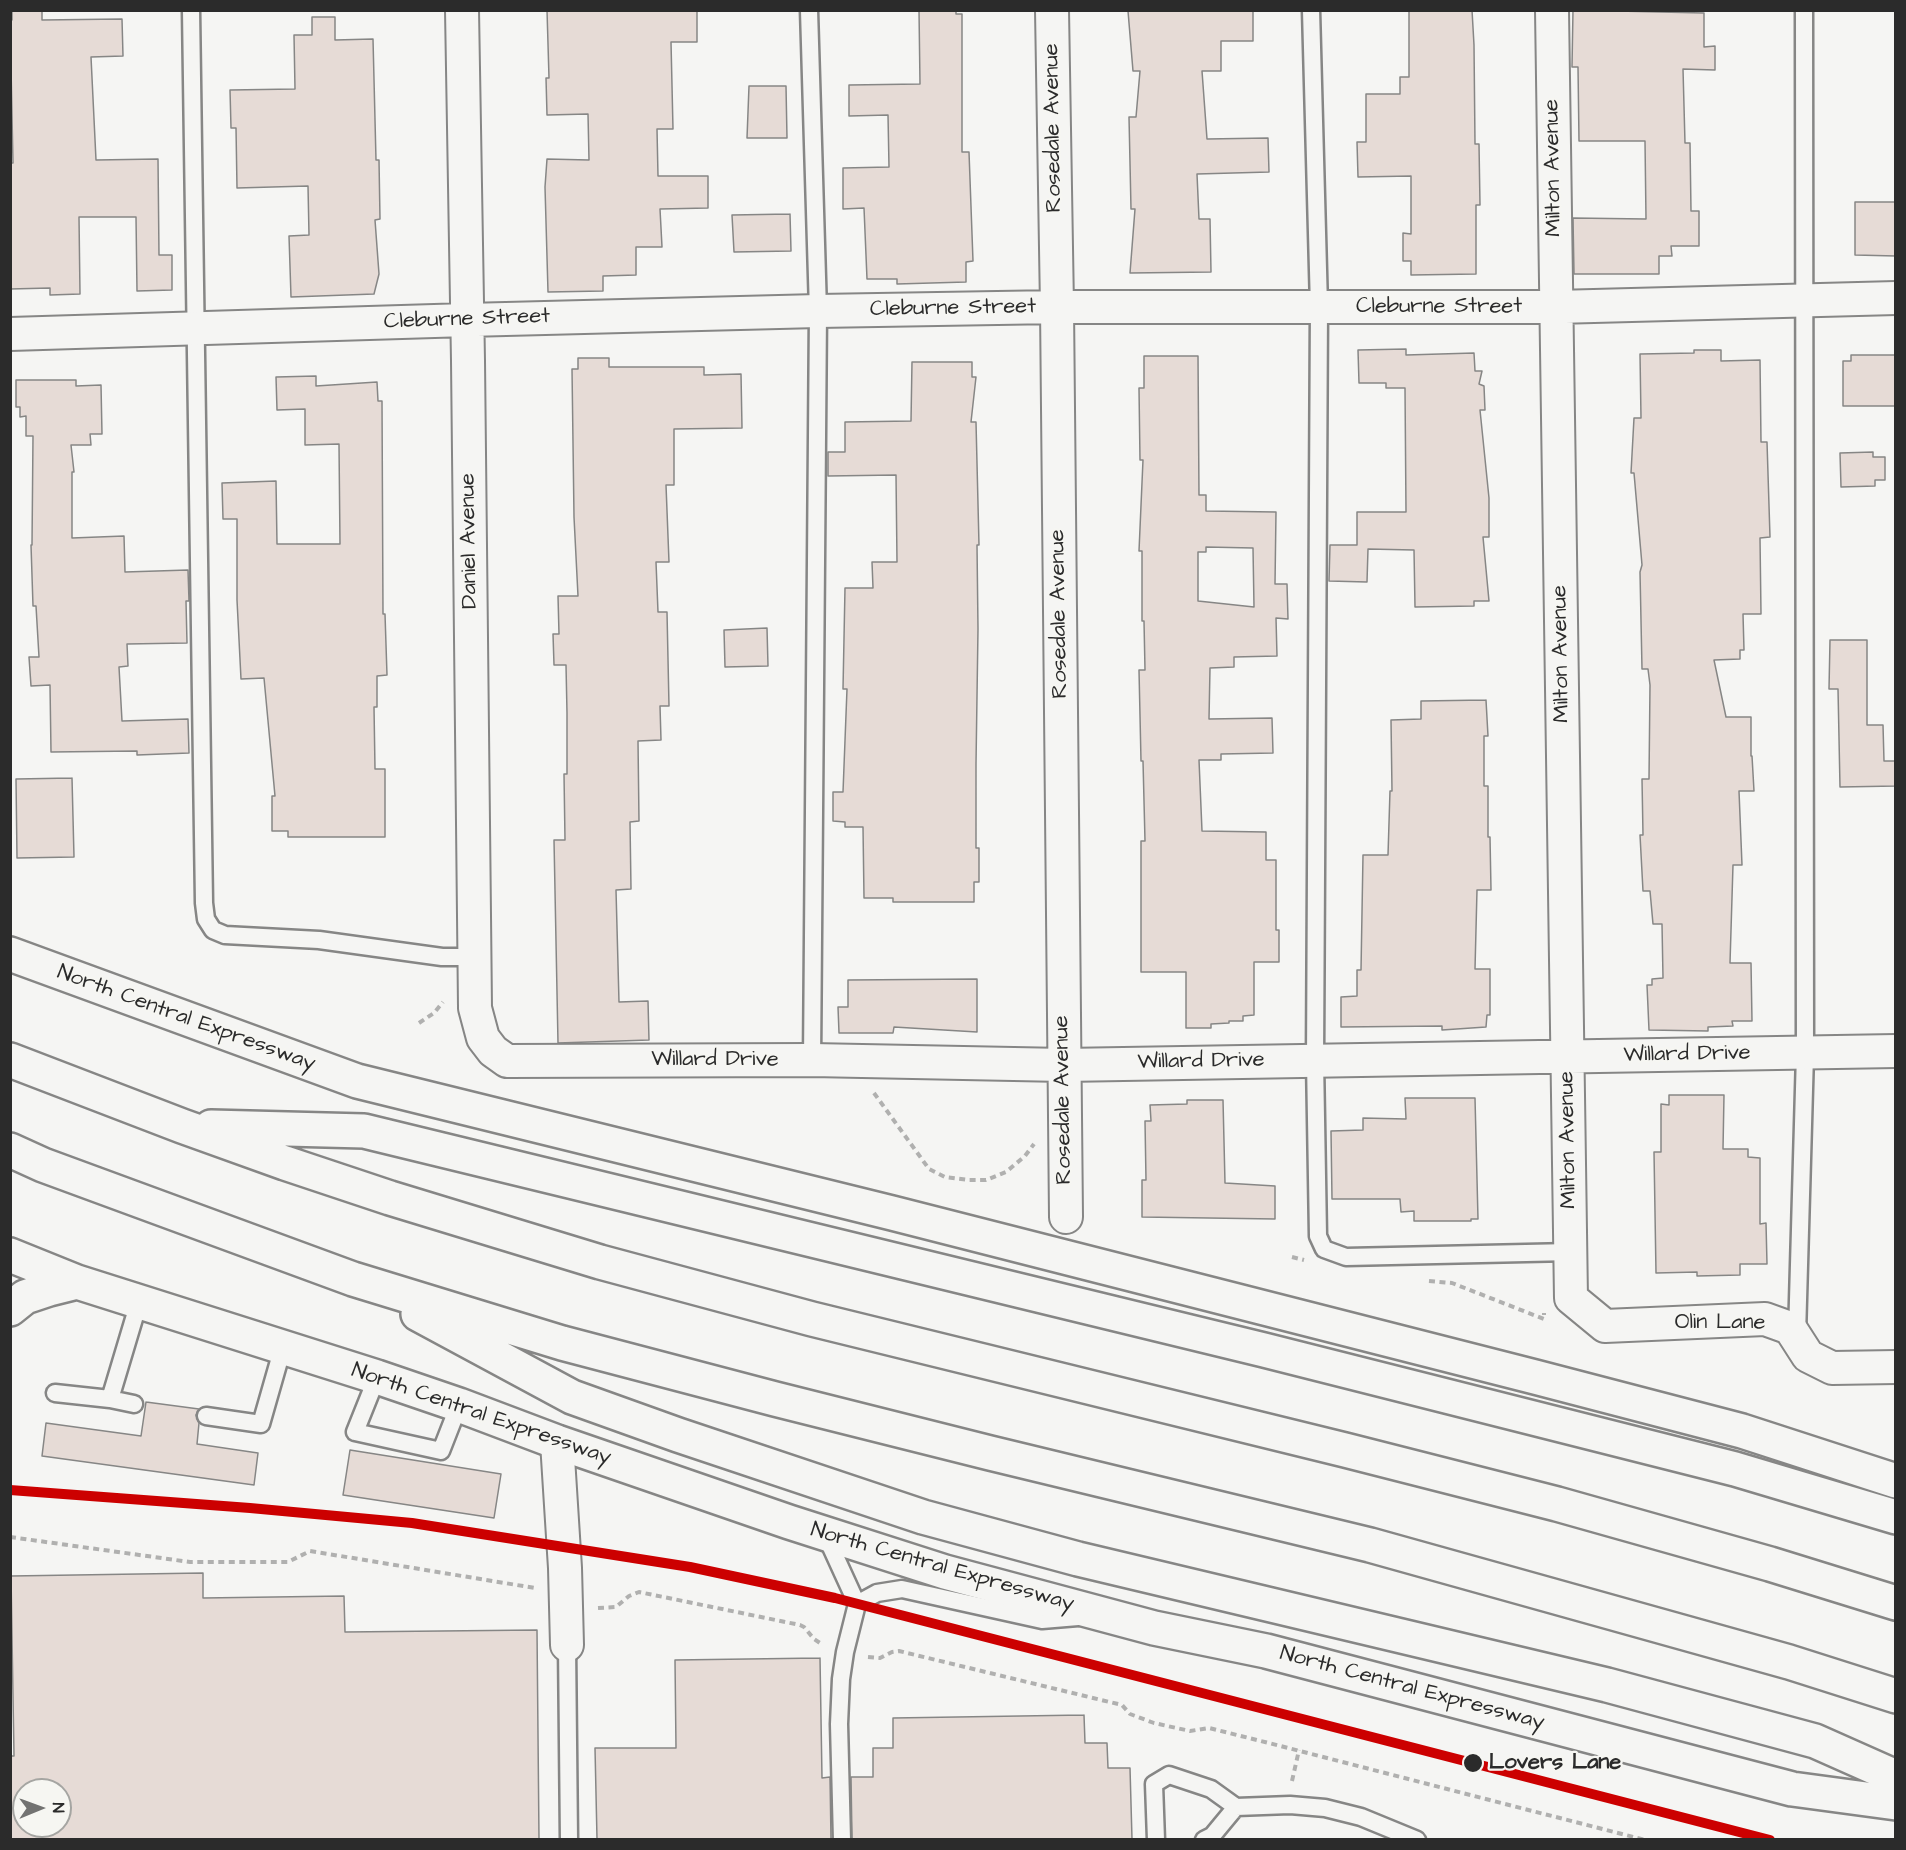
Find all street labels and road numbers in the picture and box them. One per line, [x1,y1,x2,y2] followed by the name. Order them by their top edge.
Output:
[1039,43,1069,213] street label: Rosedale Avenue
[1540,99,1568,237] street label: Milton Avenue
[870,294,1036,324] street label: Cleburne Street
[1356,294,1522,320] street label: Cleburne Street
[383,304,551,336] street label: Cleburne Street
[456,473,484,609] street label: Daniel Avenue
[1045,529,1075,699] street label: Rosedale Avenue
[1548,585,1576,723] street label: Milton Avenue
[53,960,319,1078] street label: North Central Expressway
[1049,1015,1079,1185] street label: Rosedale Avenue
[1623,1041,1751,1069] street label: Willard Drive
[651,1047,779,1073] street label: Willard Drive
[1137,1048,1265,1076] street label: Willard Drive
[1555,1071,1583,1209] street label: Milton Avenue
[1675,1310,1765,1336] street label: Olin Lane
[348,1358,614,1472] street label: North Central Expressway
[807,1518,1077,1618] street label: North Central Expressway
[1277,1641,1547,1737] street label: North Central Expressway

